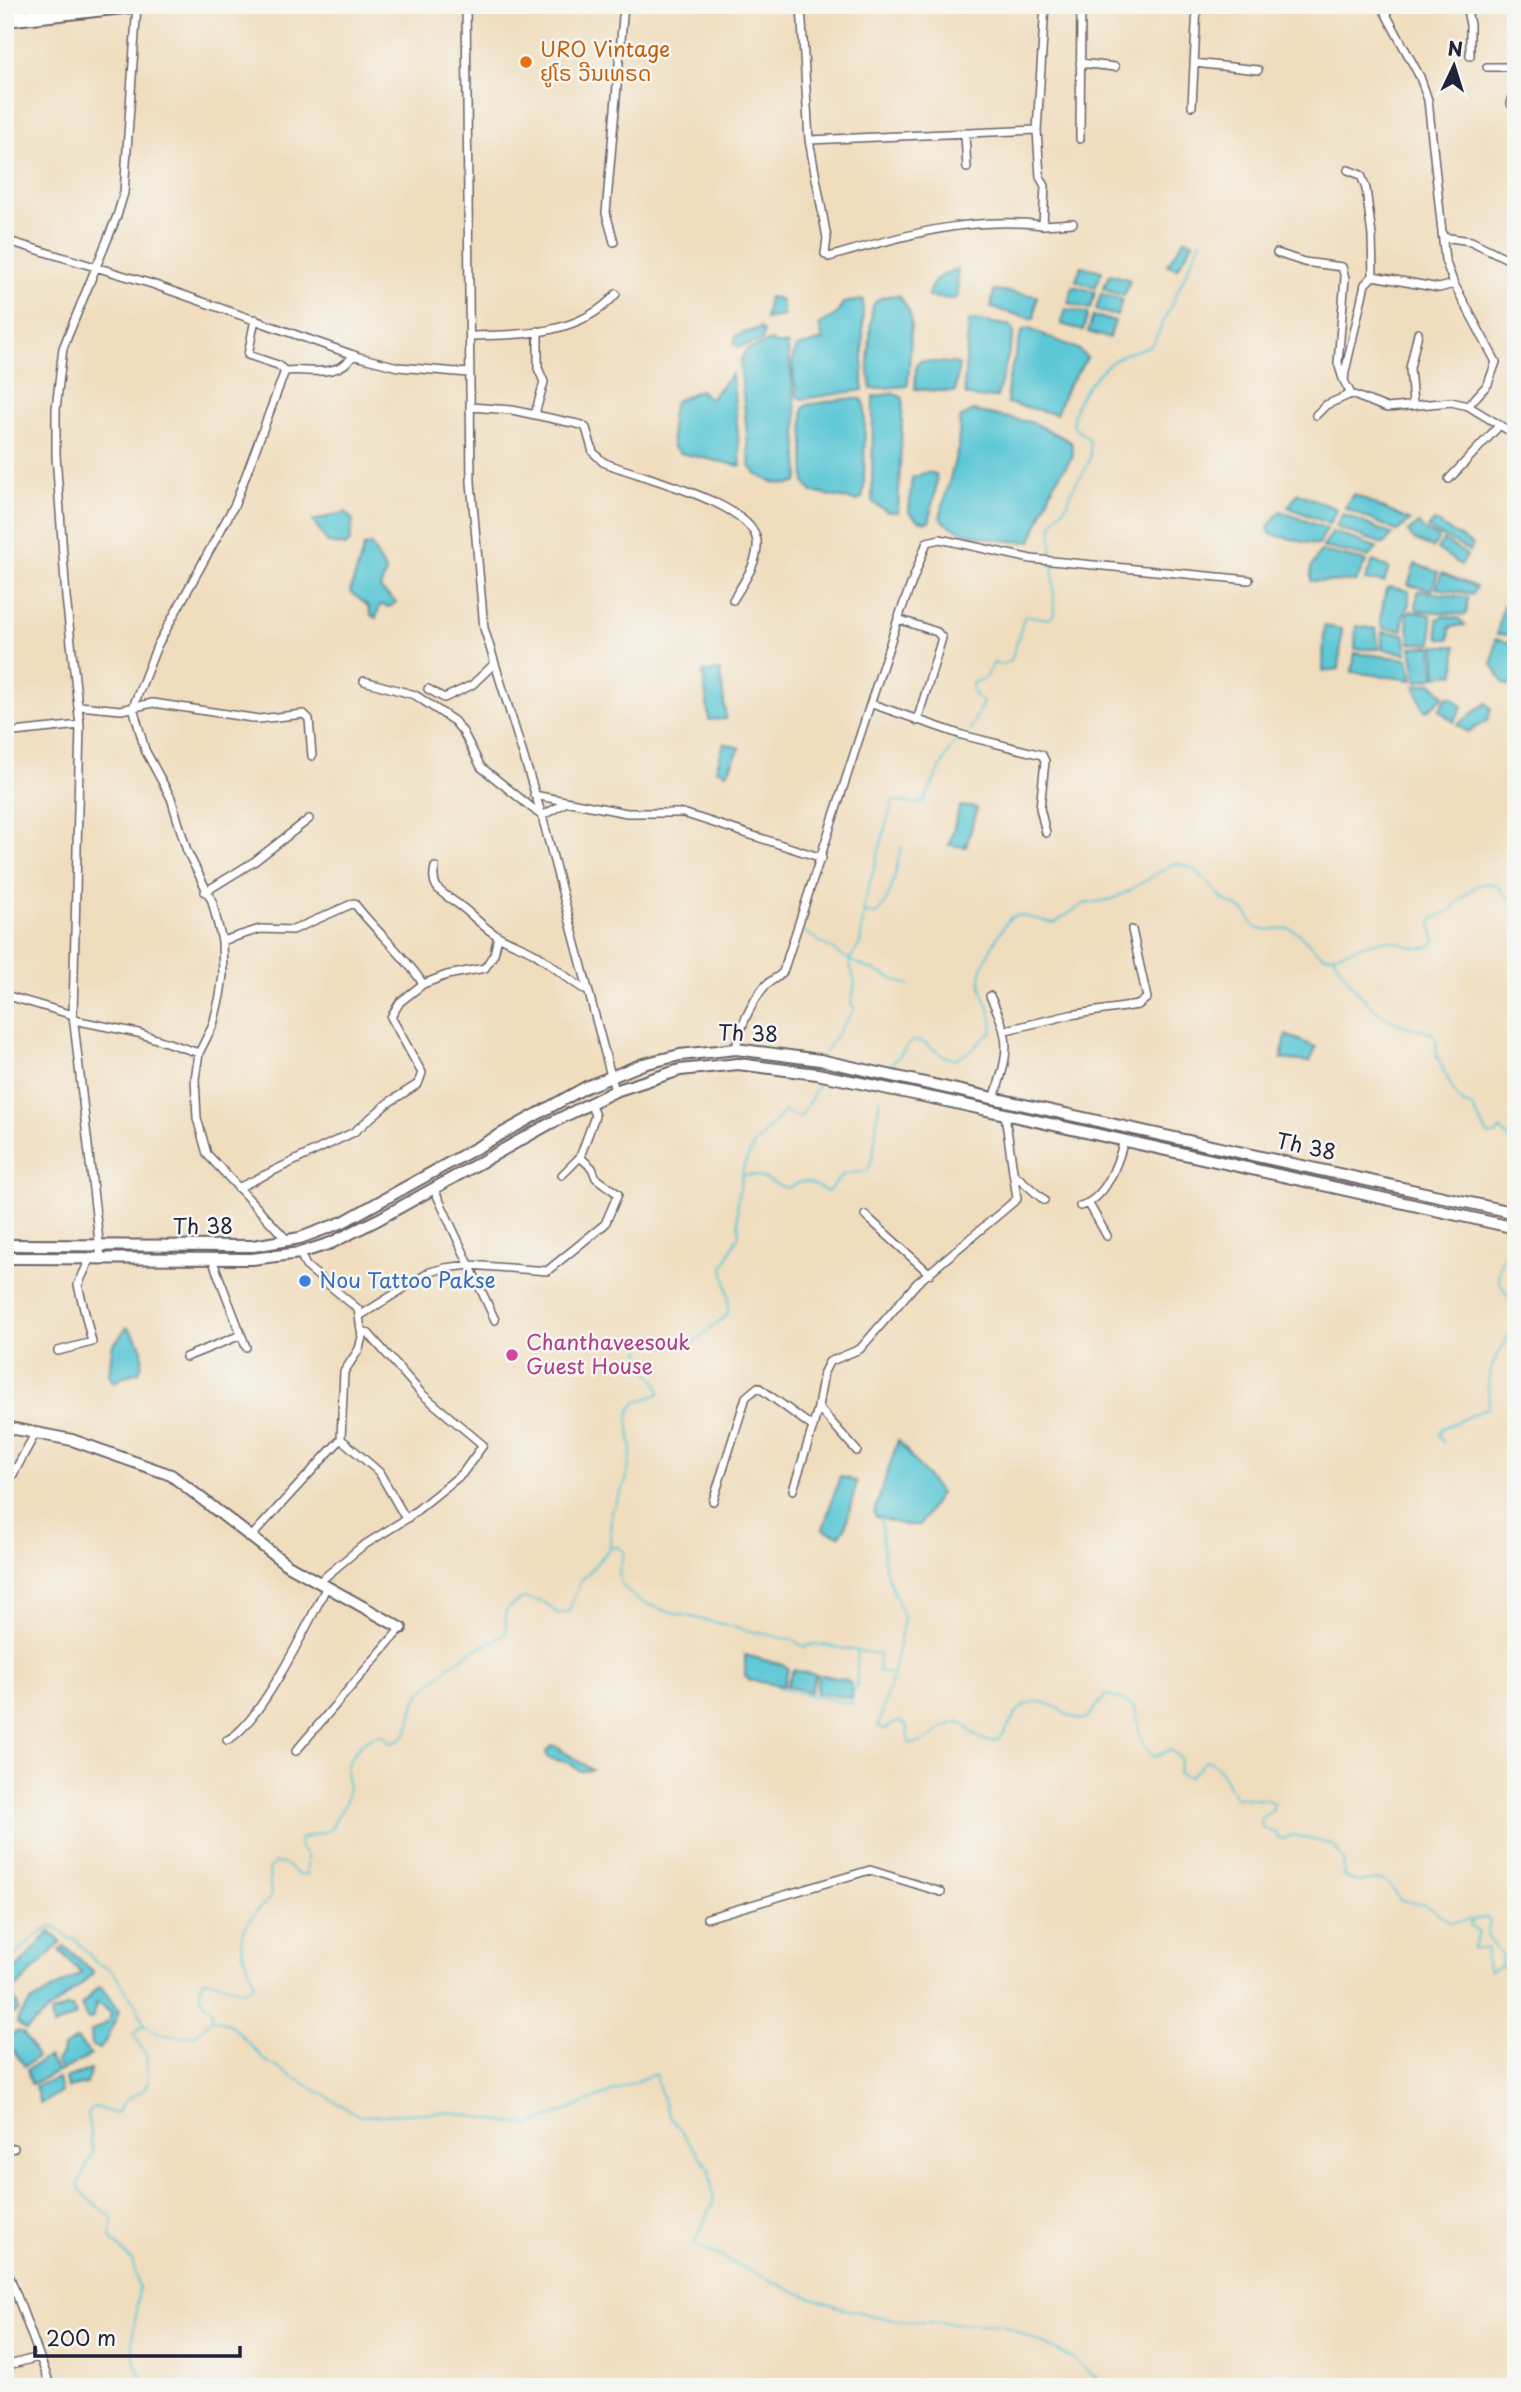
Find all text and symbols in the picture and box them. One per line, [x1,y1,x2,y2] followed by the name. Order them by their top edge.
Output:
[540,32,670,88] place label: URO Vintage ຢູໂຣ ວີນເທຣດ
[1420,32,1490,102] north arrow
[1447,34,1464,63] text: N
[518,54,534,70] marker: URO Vintage ຢູໂຣ ວີນເທຣດ
[717,1015,779,1049] street label: Th 38
[1274,1123,1339,1167] street label: Th 38
[173,1209,233,1241] street label: Th 38
[319,1263,496,1295] place label: Nou Tattoo Pakse
[297,1273,313,1289] marker: Nou Tattoo Pakse
[526,1325,690,1381] place label: Chanthaveesouk Guest House
[504,1347,520,1363] marker: Chanthaveesouk Guest House
[35,2315,240,2359] scale bar
[46,2321,116,2353] text: 200 m

